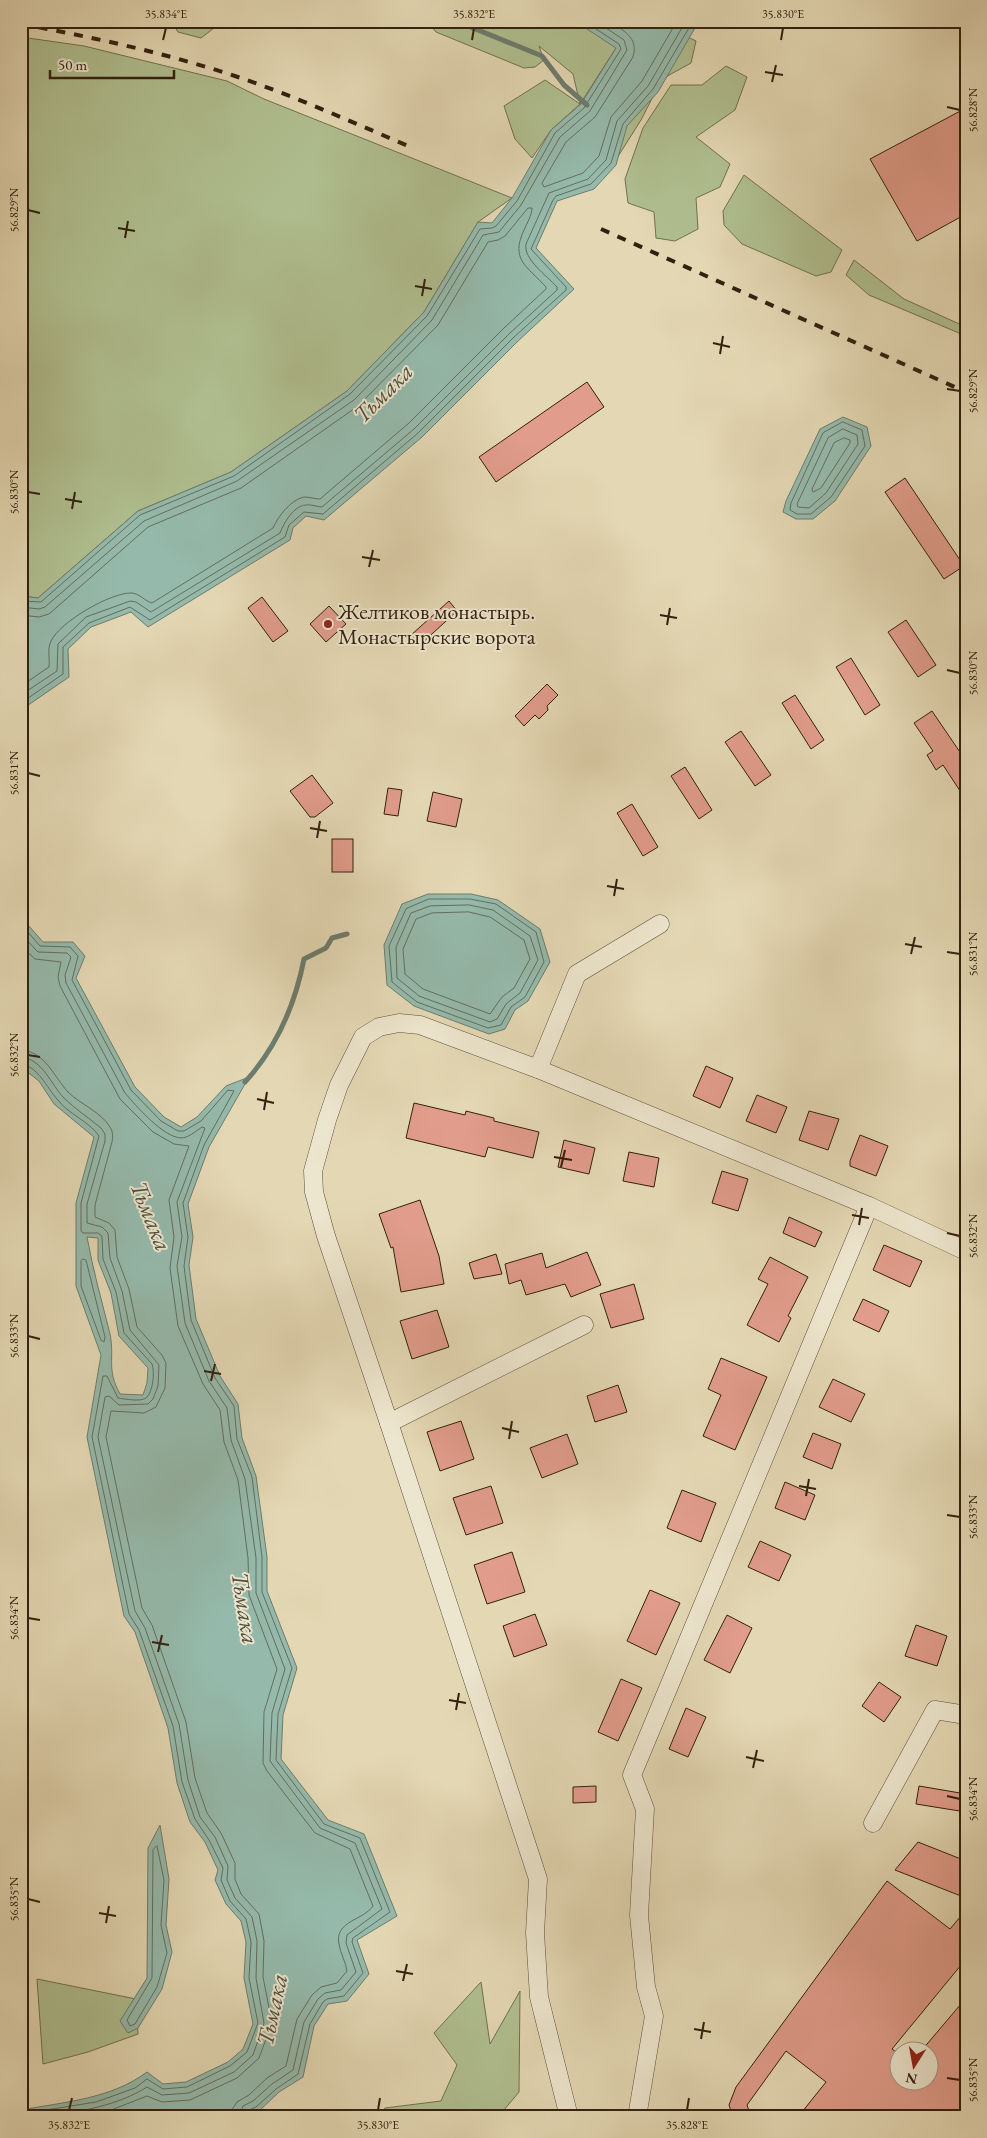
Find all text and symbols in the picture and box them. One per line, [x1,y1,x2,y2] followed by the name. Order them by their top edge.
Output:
[145,6,187,22] text: 35.834°E
[453,6,495,22] text: 35.832°E
[762,6,804,22] text: 35.830°E
[50,48,174,80] scale bar
[58,55,87,74] text: 50 m
[965,87,981,132] text: 56.828°N
[6,187,22,232] text: 56.829°N
[346,356,419,429] water label: Тьмака
[965,368,981,413] text: 56.829°N
[6,469,22,514] text: 56.830°N
[337,597,536,651] place label: Желтиков монастырь. Монастырские ворота
[322,618,334,630] marker: Желтиков монастырь. Монастырские ворота
[965,650,981,695] text: 56.830°N
[6,750,22,795] text: 56.831°N
[965,931,981,976] text: 56.831°N
[6,1032,22,1077] text: 56.832°N
[123,1176,179,1255] water label: Тьмака
[965,1213,981,1258] text: 56.832°N
[6,1313,22,1358] text: 56.833°N
[965,1494,981,1539] text: 56.833°N
[224,1570,266,1646] water label: Тьмака
[6,1595,22,1640] text: 56.834°N
[965,1776,981,1821] text: 56.834°N
[6,1876,22,1921] text: 56.835°N
[249,1971,294,2049] water label: Тьмака
[890,2040,940,2090] north arrow
[965,2057,981,2102] text: 56.835°N
[904,2069,919,2089] text: N
[48,2117,90,2133] text: 35.832°E
[357,2117,399,2133] text: 35.830°E
[666,2117,708,2133] text: 35.828°E

